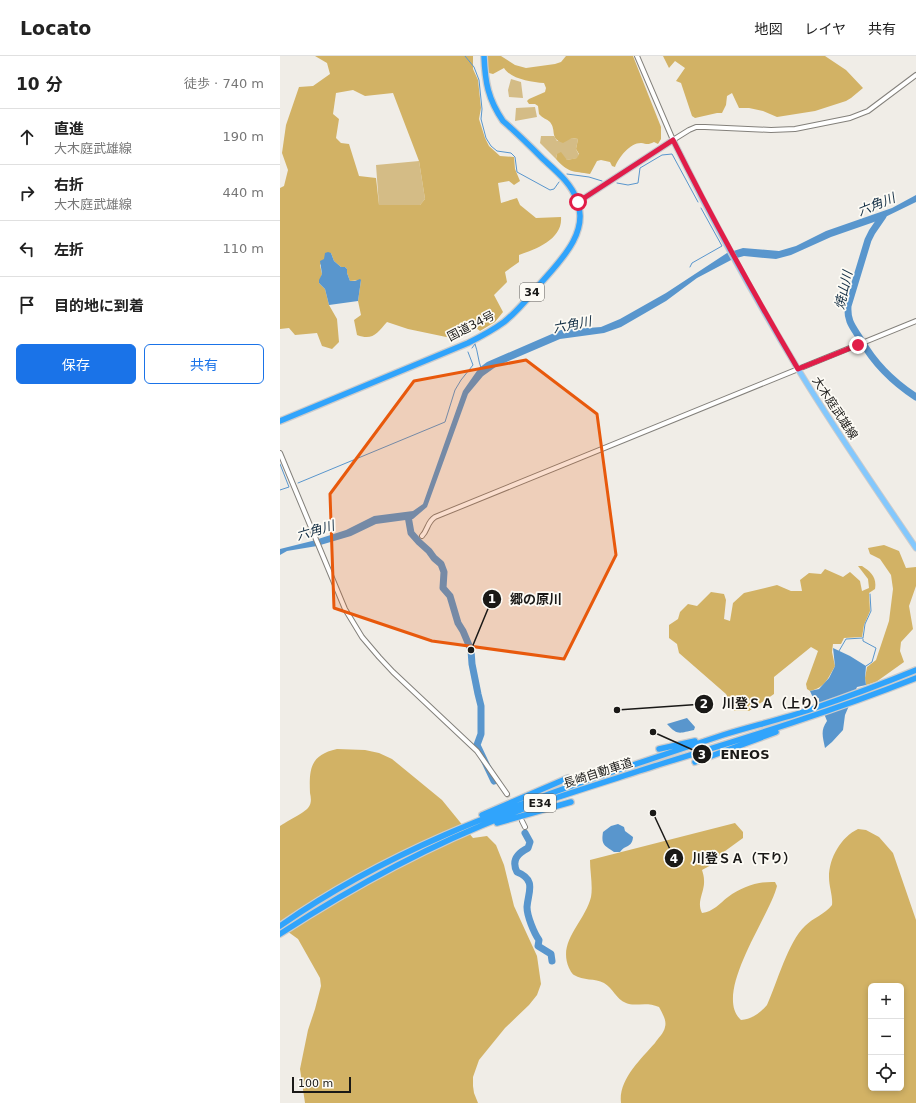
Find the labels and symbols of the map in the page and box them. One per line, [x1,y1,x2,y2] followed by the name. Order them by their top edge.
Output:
[855,189,899,219] water label: 六角川
[569,193,587,211] route start
[832,267,856,311] water label: 焼山川
[520,283,544,301] road number: 34
[445,308,497,344] street label: 国道34号
[552,313,595,336] water label: 六角川
[849,336,867,354] route end
[810,374,860,442] street label: 大木庭武雄線
[294,517,338,543] water label: 六角川
[482,586,570,611] callout: 郷の原川
[488,592,496,606] text: 1
[510,592,562,607] text: 郷の原川
[694,691,834,716] callout: 川登ＳＡ（上り）
[722,696,826,711] text: 川登ＳＡ（上り）
[700,697,708,711] text: 2
[692,742,777,767] callout: ENEOS
[720,747,770,762] text: ENEOS
[698,748,706,762] text: 3
[562,755,634,791] street label: 長崎自動車道
[524,794,556,812] road number: E34
[664,846,804,871] callout: 川登ＳＡ（下り）
[692,851,796,866] text: 川登ＳＡ（下り）
[670,852,678,866] text: 4
[292,1075,351,1094] scale bar

